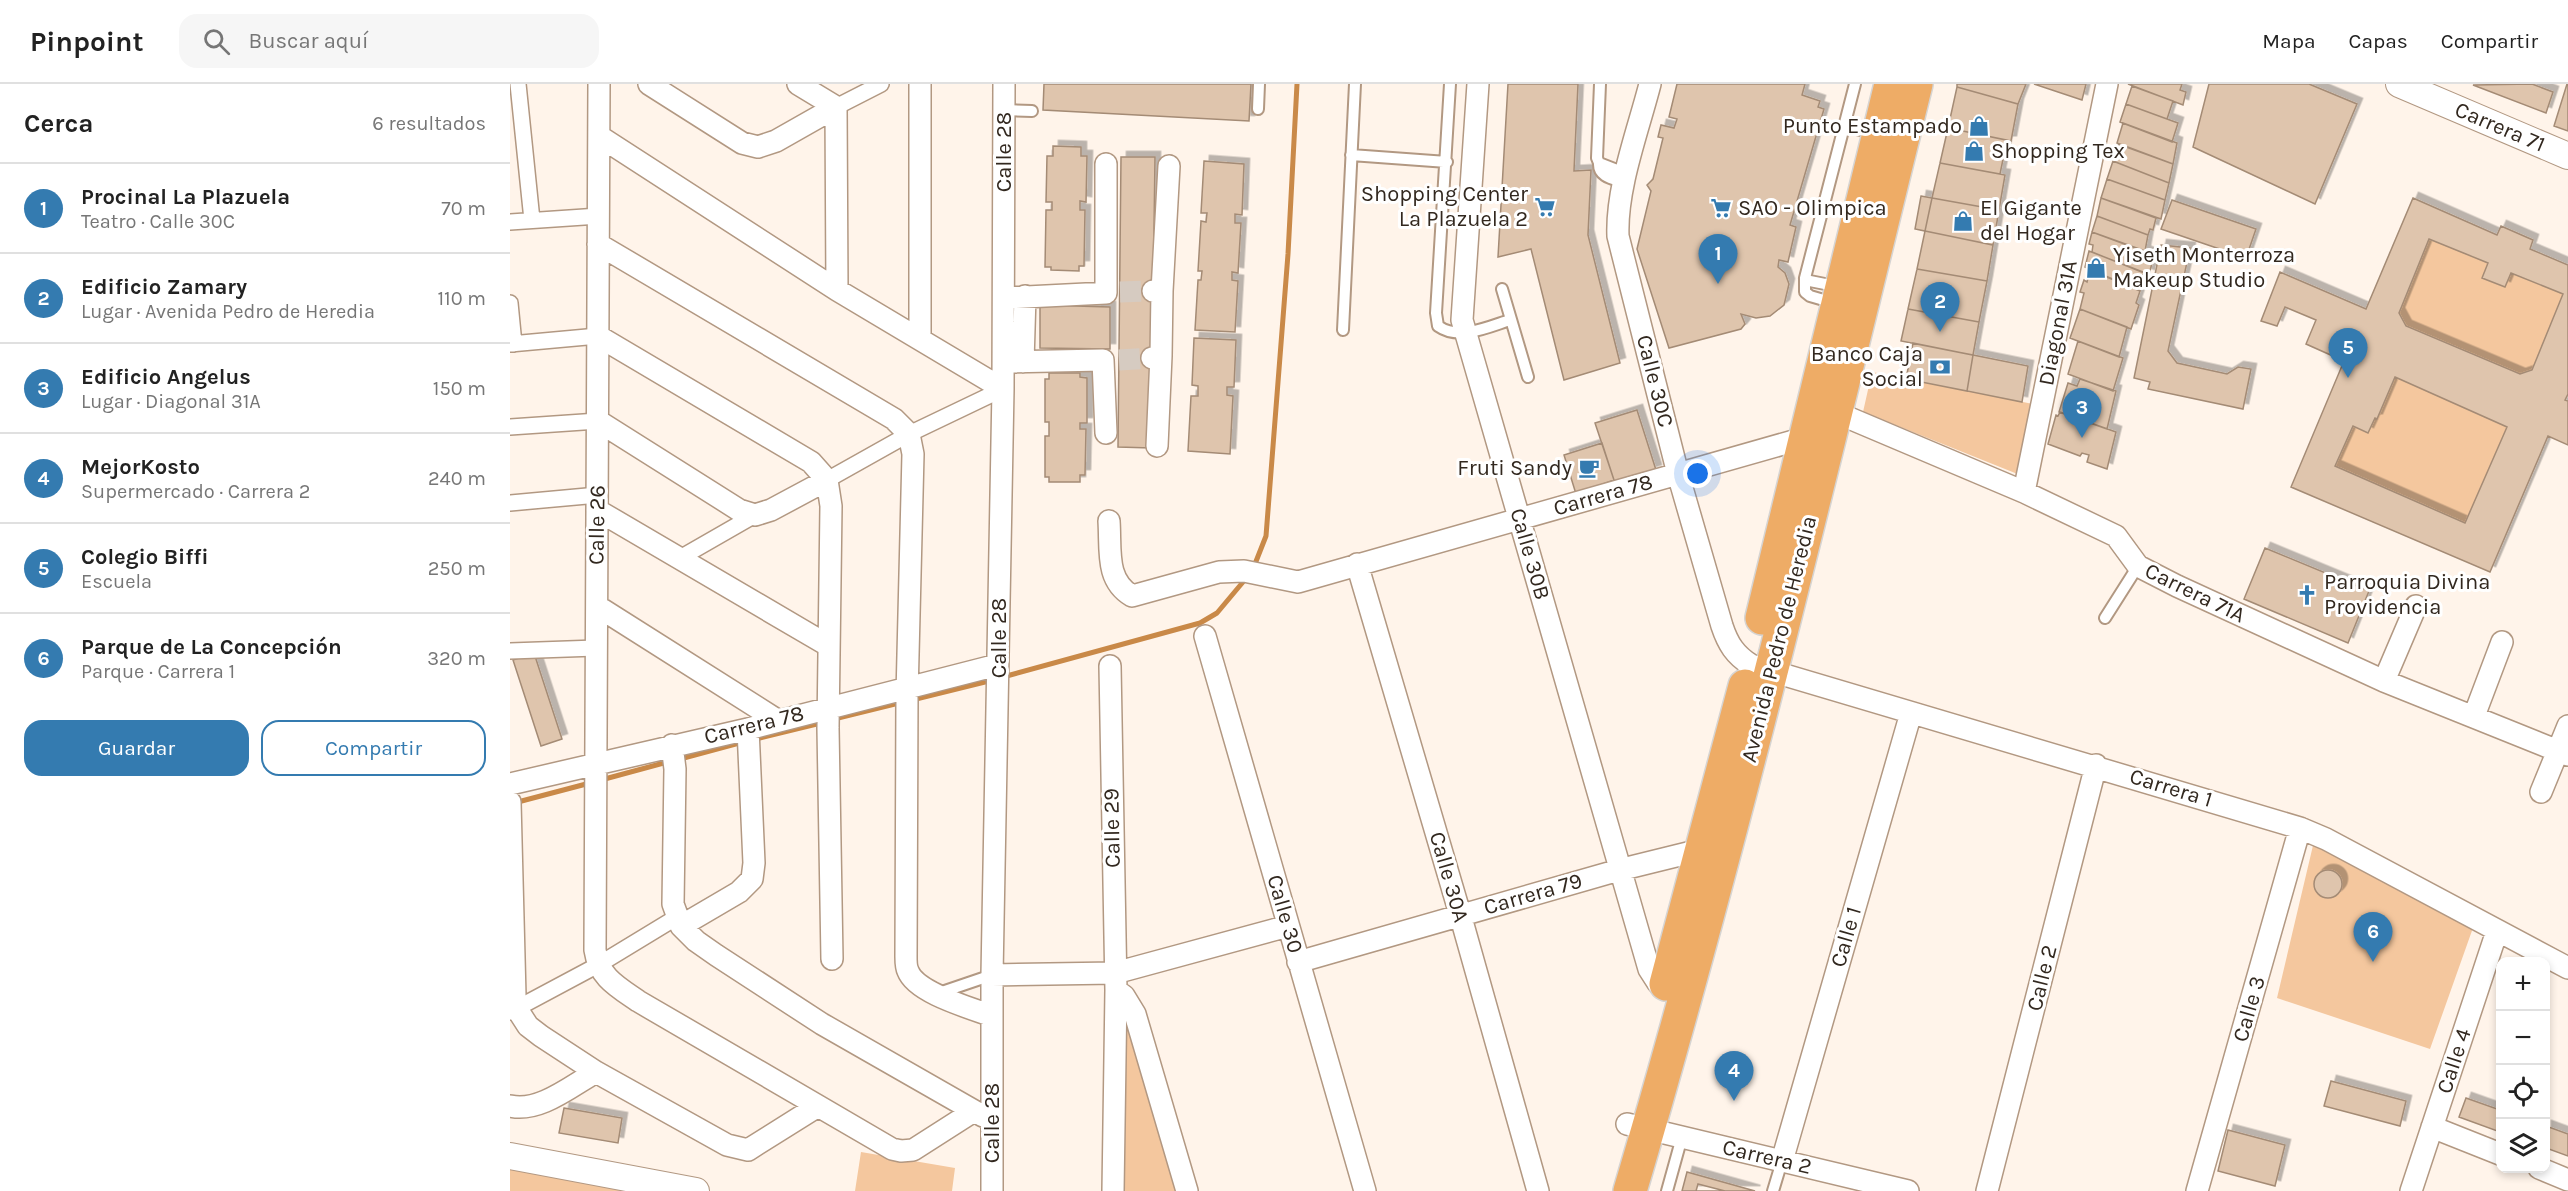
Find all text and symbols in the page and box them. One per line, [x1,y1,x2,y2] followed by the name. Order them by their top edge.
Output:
[179,14,599,68] search box
[30,25,143,58] text: Pinpoint
[200,25,233,58] icon: search
[248,28,369,54] text: Buscar aquí
[2262,29,2316,53] text: Mapa
[2349,29,2408,53] text: Capas
[2441,29,2538,53] text: Compartir
[2451,96,2549,158] street label: Carrera 71
[24,108,93,139] text: Cerca
[372,112,486,135] text: 6 resultados
[991,112,1017,192] street label: Calle 28
[1783,113,1962,139] place label: Punto Estampado
[1967,114,1991,138] shop icon: Punto Estampado
[1991,138,2125,164] place label: Shopping Tex
[1962,139,1986,163] shop icon: Shopping Tex
[1361,181,1528,232] place label: Shopping Center La Plazuela 2
[81,184,290,210] text: Procinal La Plazuela
[1533,195,1557,219] supermarket icon: Shopping Center La Plazuela 2
[1738,195,1887,221] place label: SAO - Olimpica
[1980,195,2082,246] place label: El Gigante del Hogar
[1709,196,1733,220] supermarket icon: SAO - Olimpica
[40,197,47,220] text: 1
[441,197,486,220] text: 70 m
[1951,209,1975,233] shop icon: El Gigante del Hogar
[81,210,235,233] text: Teatro · Calle 30C
[1698,234,1738,284] pin: 1
[2113,242,2295,293] place label: Yiseth Monterroza Makeup Studio
[2084,256,2108,280] shop icon: Yiseth Monterroza Makeup Studio
[2033,258,2083,388] street label: Diagonal 31A
[81,274,247,300] text: Edificio Zamary
[1920,282,1960,332] pin: 2
[37,287,50,310] text: 2
[437,287,486,310] text: 110 m
[81,300,375,323] text: Lugar · Avenida Pedro de Heredia
[2328,328,2368,378] pin: 5
[1631,332,1679,430] street label: Calle 30C
[1811,341,1923,392] place label: Banco Caja Social
[1928,355,1952,379] bank icon: Banco Caja Social
[81,364,251,390] text: Edificio Angelus
[37,377,50,400] text: 3
[433,377,486,400] text: 150 m
[2062,388,2102,438] pin: 3
[81,390,261,413] text: Lugar · Diagonal 31A
[81,454,200,480] text: MejorKosto
[1457,455,1572,481] place label: Fruti Sandy
[1577,456,1601,480] cafe icon: Fruti Sandy
[1683,459,1712,488] your location
[38,467,49,490] text: 4
[428,467,486,490] text: 240 m
[1550,468,1656,522] street label: Carrera 78
[81,480,310,503] text: Supermercado · Carrera 2
[583,485,611,565] street label: Calle 26
[1505,505,1555,603] street label: Calle 30B
[1736,513,1822,765] street label: Avenida Pedro de Heredia
[81,544,209,570] text: Colegio Biffi
[38,557,49,580] text: 5
[428,557,486,580] text: 250 m
[2141,558,2250,629] street label: Carrera 71A
[2324,569,2490,620] place label: Parroquia Divina Providencia
[81,570,152,593] text: Escuela
[2295,583,2319,607] church icon: Parroquia Divina Providencia
[986,598,1012,678] street label: Calle 28
[81,634,342,660] text: Parque de La Concepción
[37,647,50,670] text: 6
[427,647,486,670] text: 320 m
[81,660,235,683] text: Parque · Carrera 1
[701,700,807,750] street label: Carrera 78
[24,720,249,776] button: Guardar
[261,720,486,776] button: Compartir
[2126,763,2216,813] street label: Carrera 1
[1098,788,1126,868] street label: Calle 29
[1424,829,1474,926] street label: Calle 30A
[1481,868,1585,920] street label: Carrera 79
[1261,872,1309,956] street label: Calle 30
[1825,904,1867,970] street label: Calle 1
[2354,912,2392,962] pin: 6
[2021,942,2063,1014] street label: Calle 2
[2496,957,2550,1173] map controls
[2496,957,2550,1011] button: +
[2227,973,2271,1045] street label: Calle 3
[2496,1011,2550,1065] button: −
[2431,1025,2477,1097] street label: Calle 4
[1714,1052,1754,1101] pin: 4
[2496,1065,2550,1119] button: locate
[979,1083,1005,1163] street label: Calle 28
[2496,1119,2550,1173] button: layers
[1720,1134,1814,1180] street label: Carrera 2

